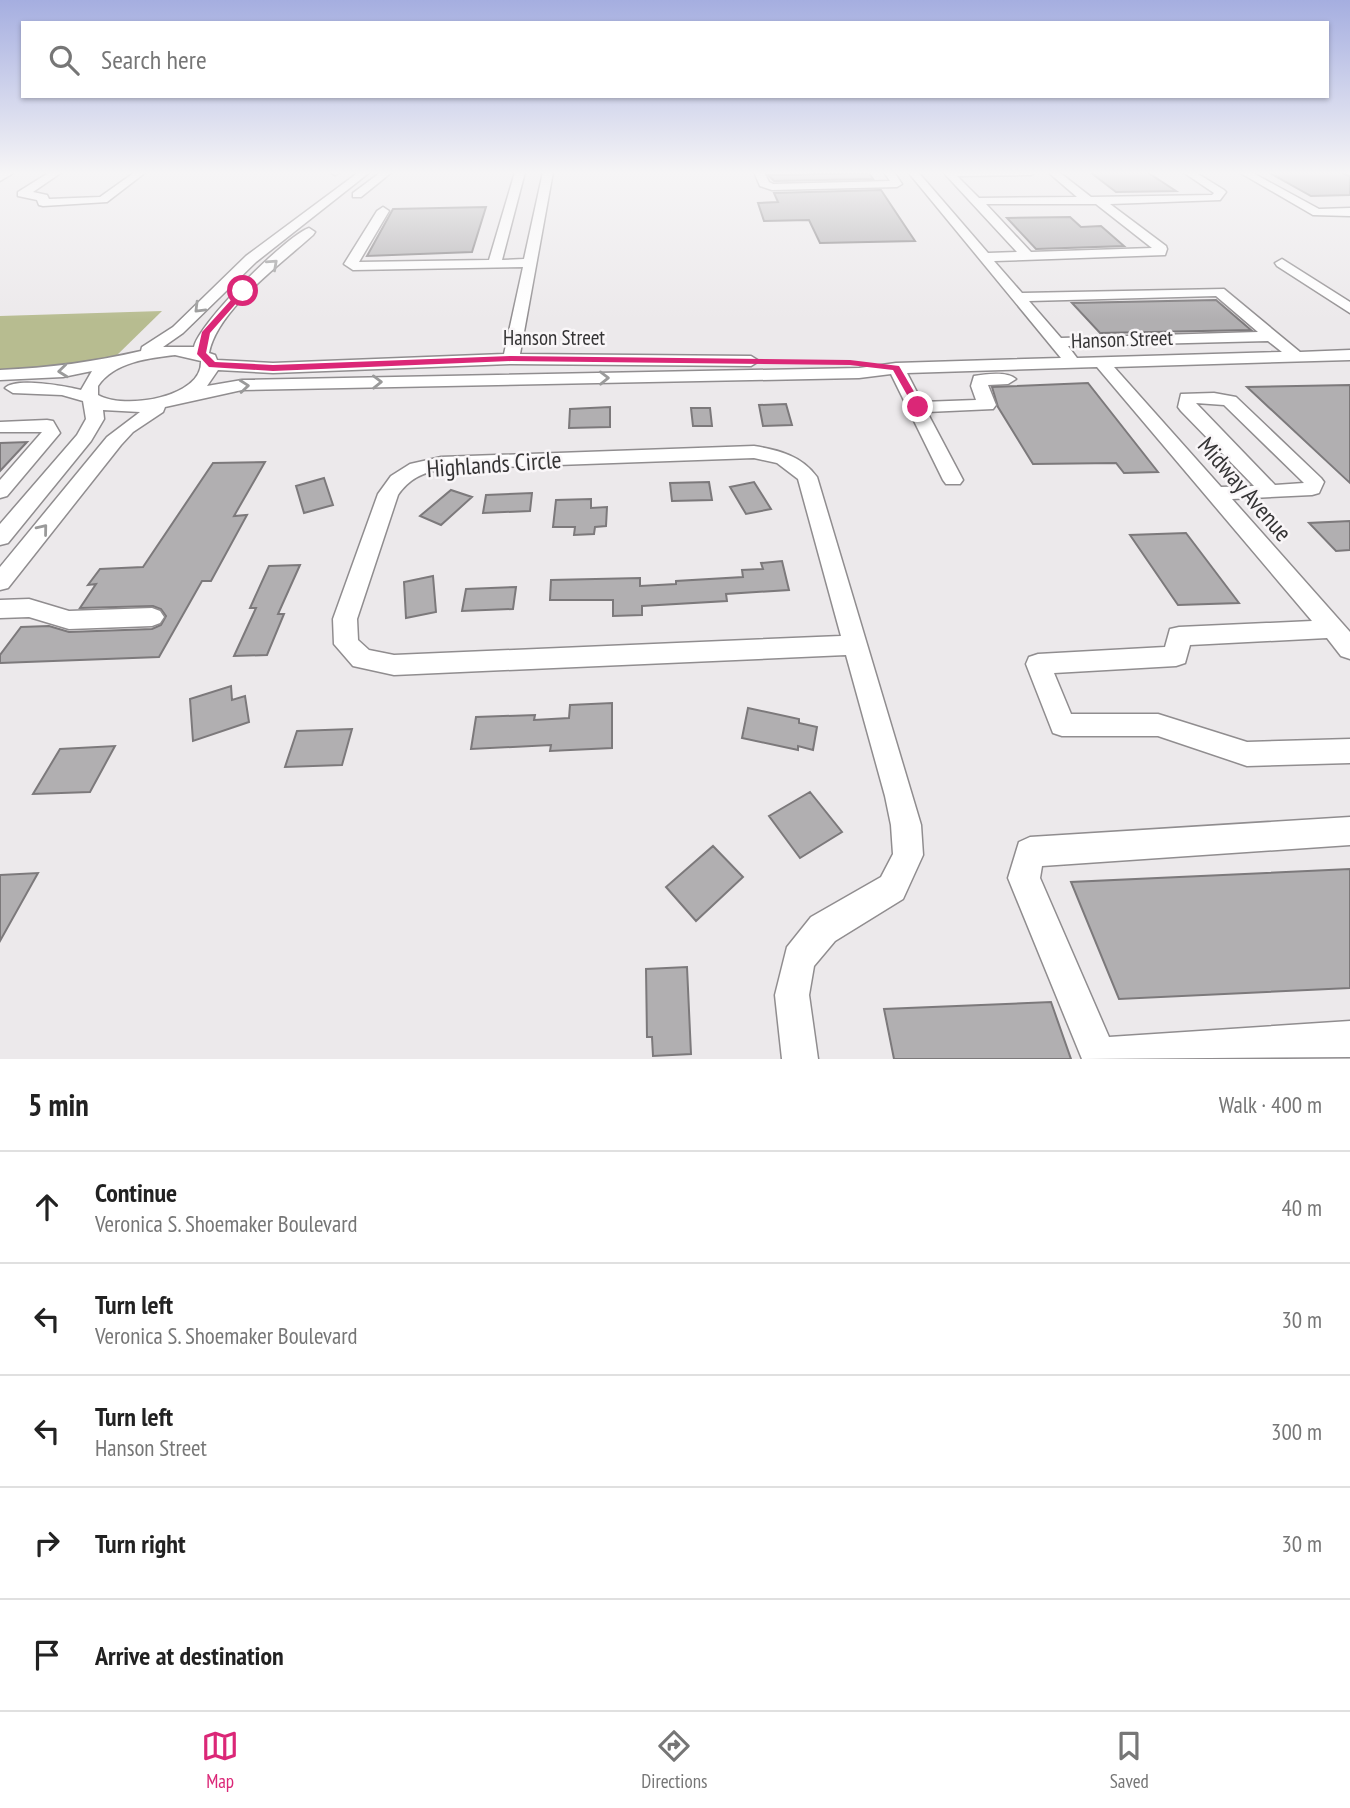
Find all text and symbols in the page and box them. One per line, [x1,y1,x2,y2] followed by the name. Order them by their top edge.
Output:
[21,21,1329,98] search box
[45,41,83,79] icon: search
[101,43,207,76] text: Search here
[265,260,278,272] one-way arrow
[227,275,258,306] route start
[195,300,208,313] one-way arrow
[503,324,605,351] street label: Hanson Street
[1070,324,1174,354] street label: Hanson Street
[58,364,69,379] one-way arrow
[599,370,610,386] one-way arrow
[371,375,382,390] one-way arrow
[239,379,250,394] one-way arrow
[902,391,933,422] route end
[1191,430,1299,548] street label: Midway Avenue
[426,444,562,484] street label: Highlands Circle
[35,525,47,538] one-way arrow
[28,1085,89,1124] text: 5 min
[1219,1090,1322,1119] text: Walk · 400 m
[95,1176,177,1209] text: Continue
[28,1188,66,1226] icon: ahead
[1281,1193,1322,1222] text: 40 m
[95,1209,357,1238] text: Veronica S. Shoemaker Boulevard
[95,1288,173,1321] text: Turn left
[28,1300,66,1338] icon: left
[1281,1305,1322,1334] text: 30 m
[95,1321,357,1350] text: Veronica S. Shoemaker Boulevard
[95,1400,173,1433] text: Turn left
[28,1412,66,1450] icon: left
[1271,1417,1322,1446] text: 300 m
[95,1433,207,1462] text: Hanson Street
[28,1524,66,1562] icon: right
[95,1527,186,1560] text: Turn right
[1281,1529,1322,1558] text: 30 m
[28,1636,66,1674] icon: arrive
[95,1639,284,1672] text: Arrive at destination
[201,1727,239,1793] tab: Map
[641,1727,707,1793] tab: Directions
[1110,1727,1149,1793] tab: Saved

